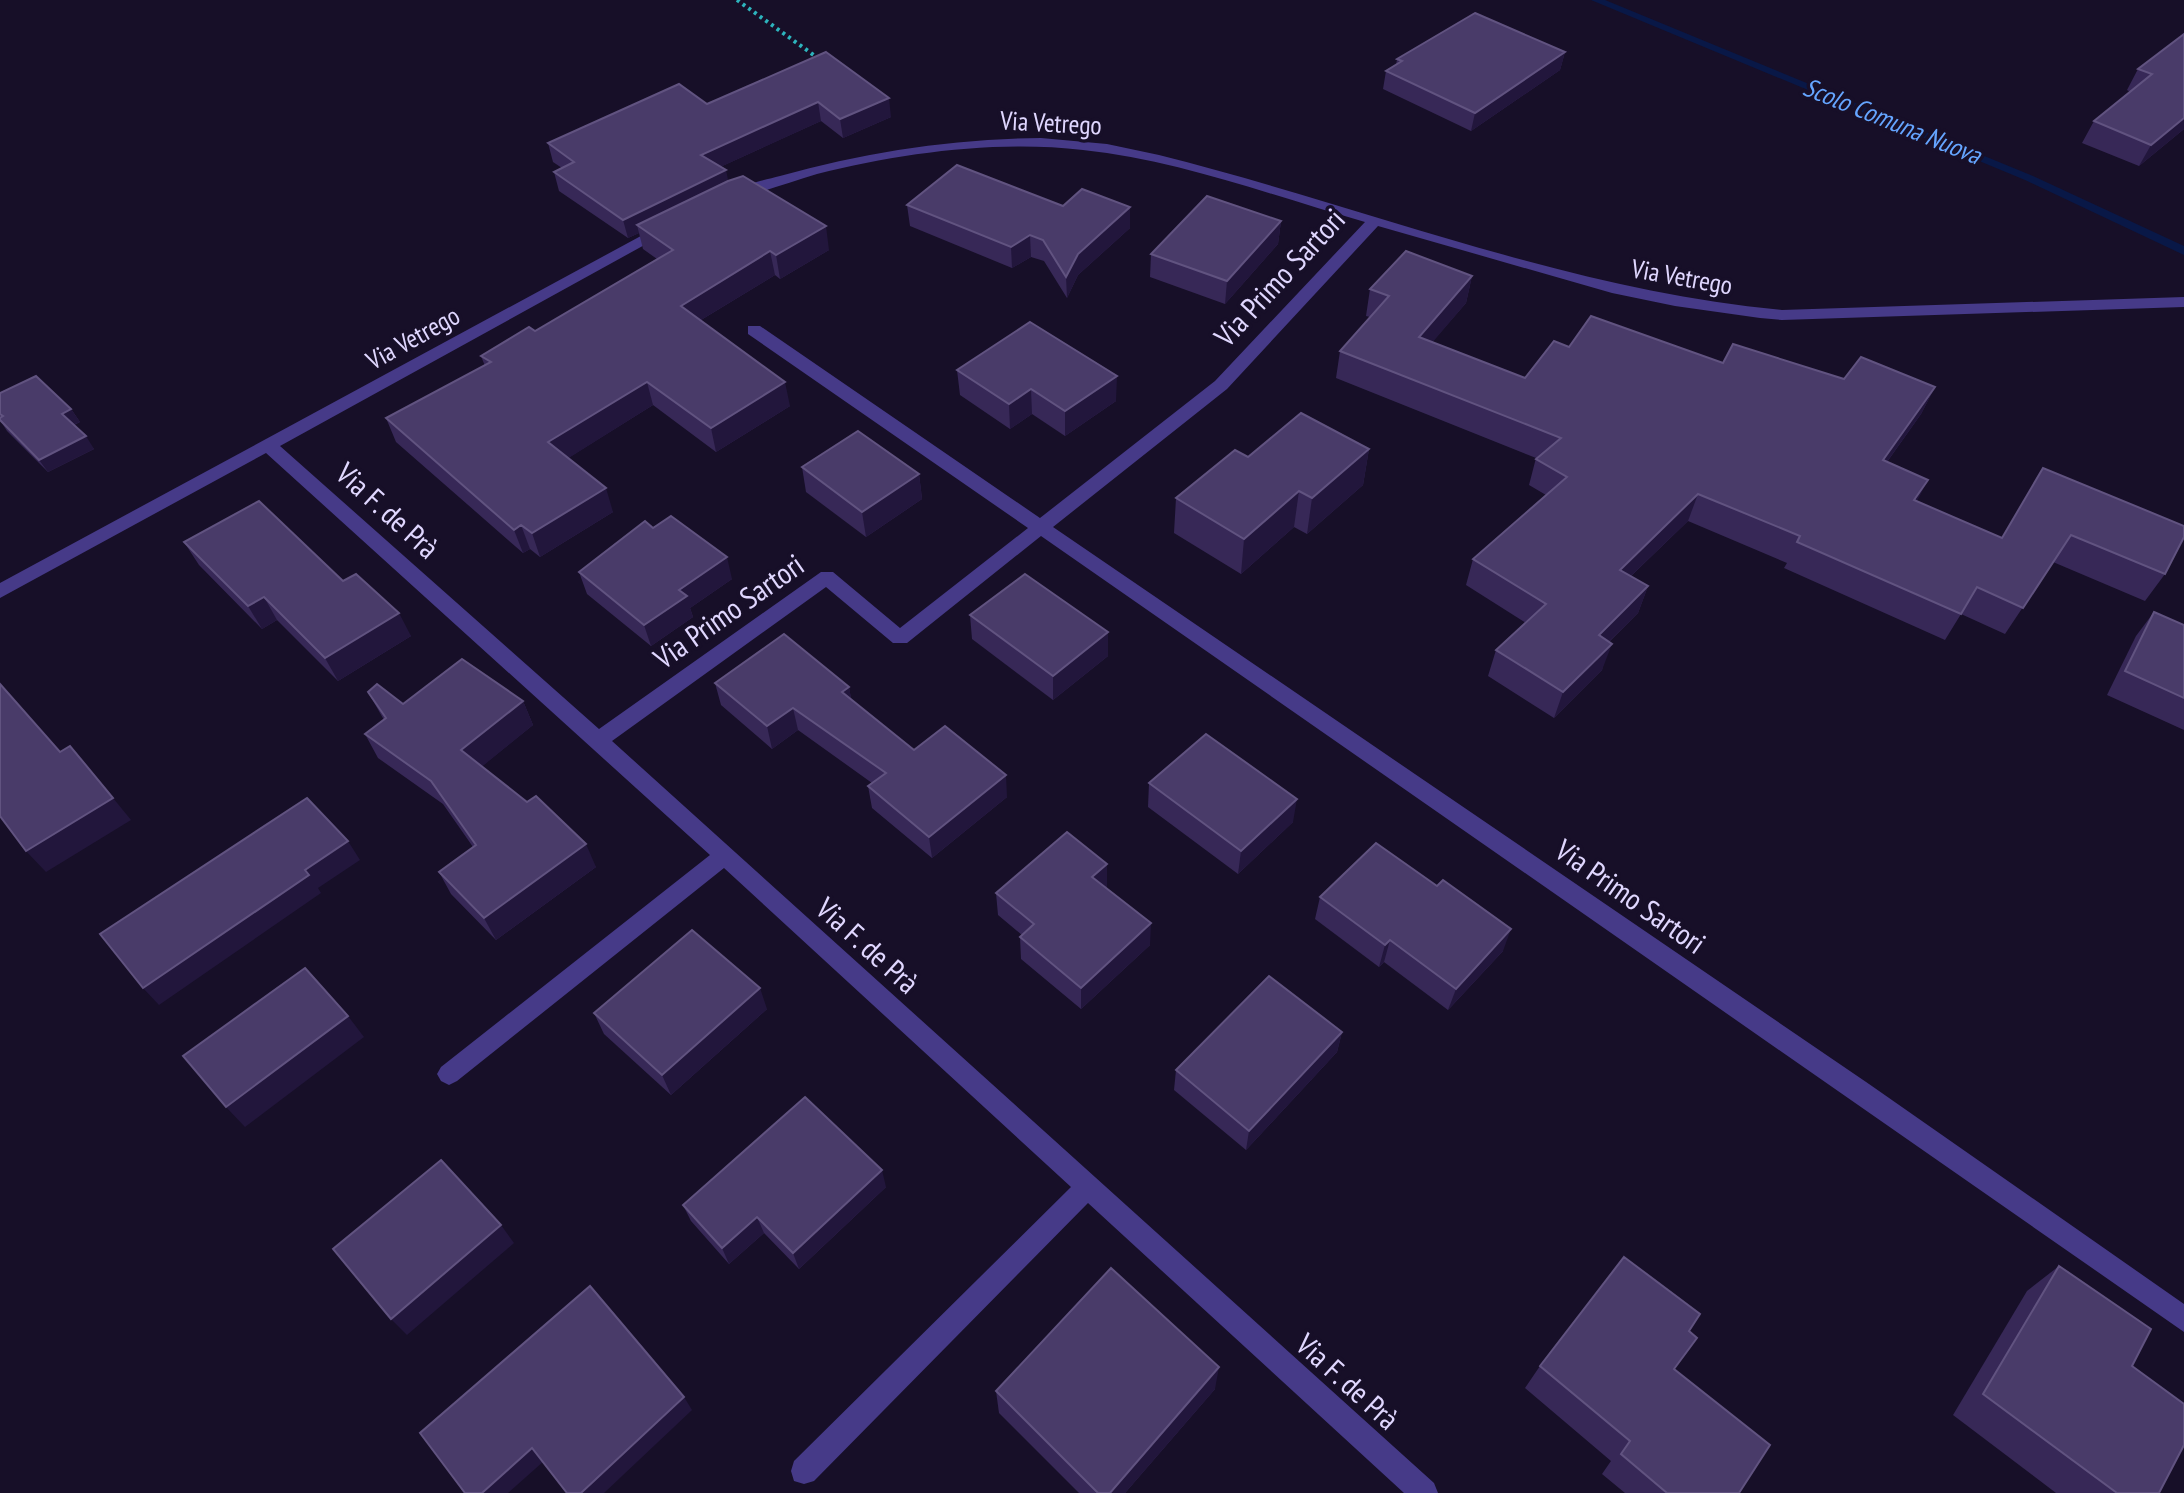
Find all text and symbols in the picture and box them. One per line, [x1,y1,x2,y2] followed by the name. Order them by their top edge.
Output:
[1799,70,1987,172] water label: Scolo Comuna Nuova
[998,103,1103,142] street label: Via Vetrego
[1204,200,1353,355] street label: Via Primo Sartori
[1628,251,1735,302] street label: Via Vetrego
[359,298,465,377] street label: Via Vetrego
[328,453,448,566] street label: Via F. de Prà
[645,545,811,677] street label: Via Primo Sartori
[1547,829,1714,962] street label: Via Primo Sartori
[808,888,928,1001] street label: Via F. de Prà
[1288,1324,1408,1437] street label: Via F. de Prà

